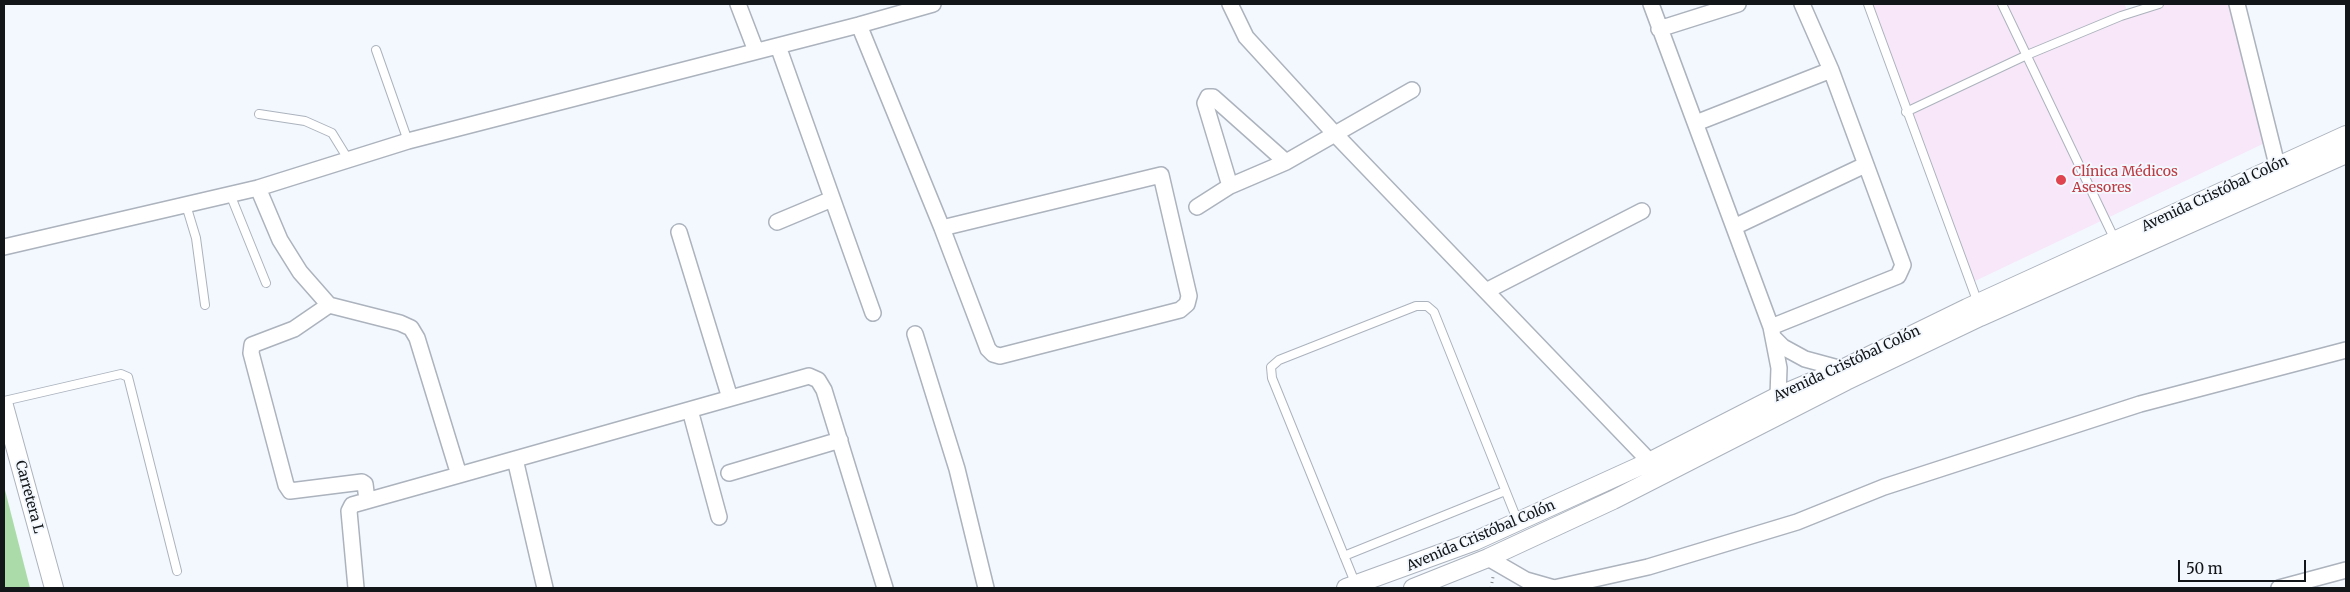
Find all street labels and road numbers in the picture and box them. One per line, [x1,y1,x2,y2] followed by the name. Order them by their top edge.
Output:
[2139,153,2291,235] street label: Avenida Cristóbal Colón
[1771,323,1923,405] street label: Avenida Cristóbal Colón
[11,459,47,535] street label: Carretera L
[1404,497,1558,575] street label: Avenida Cristóbal Colón

